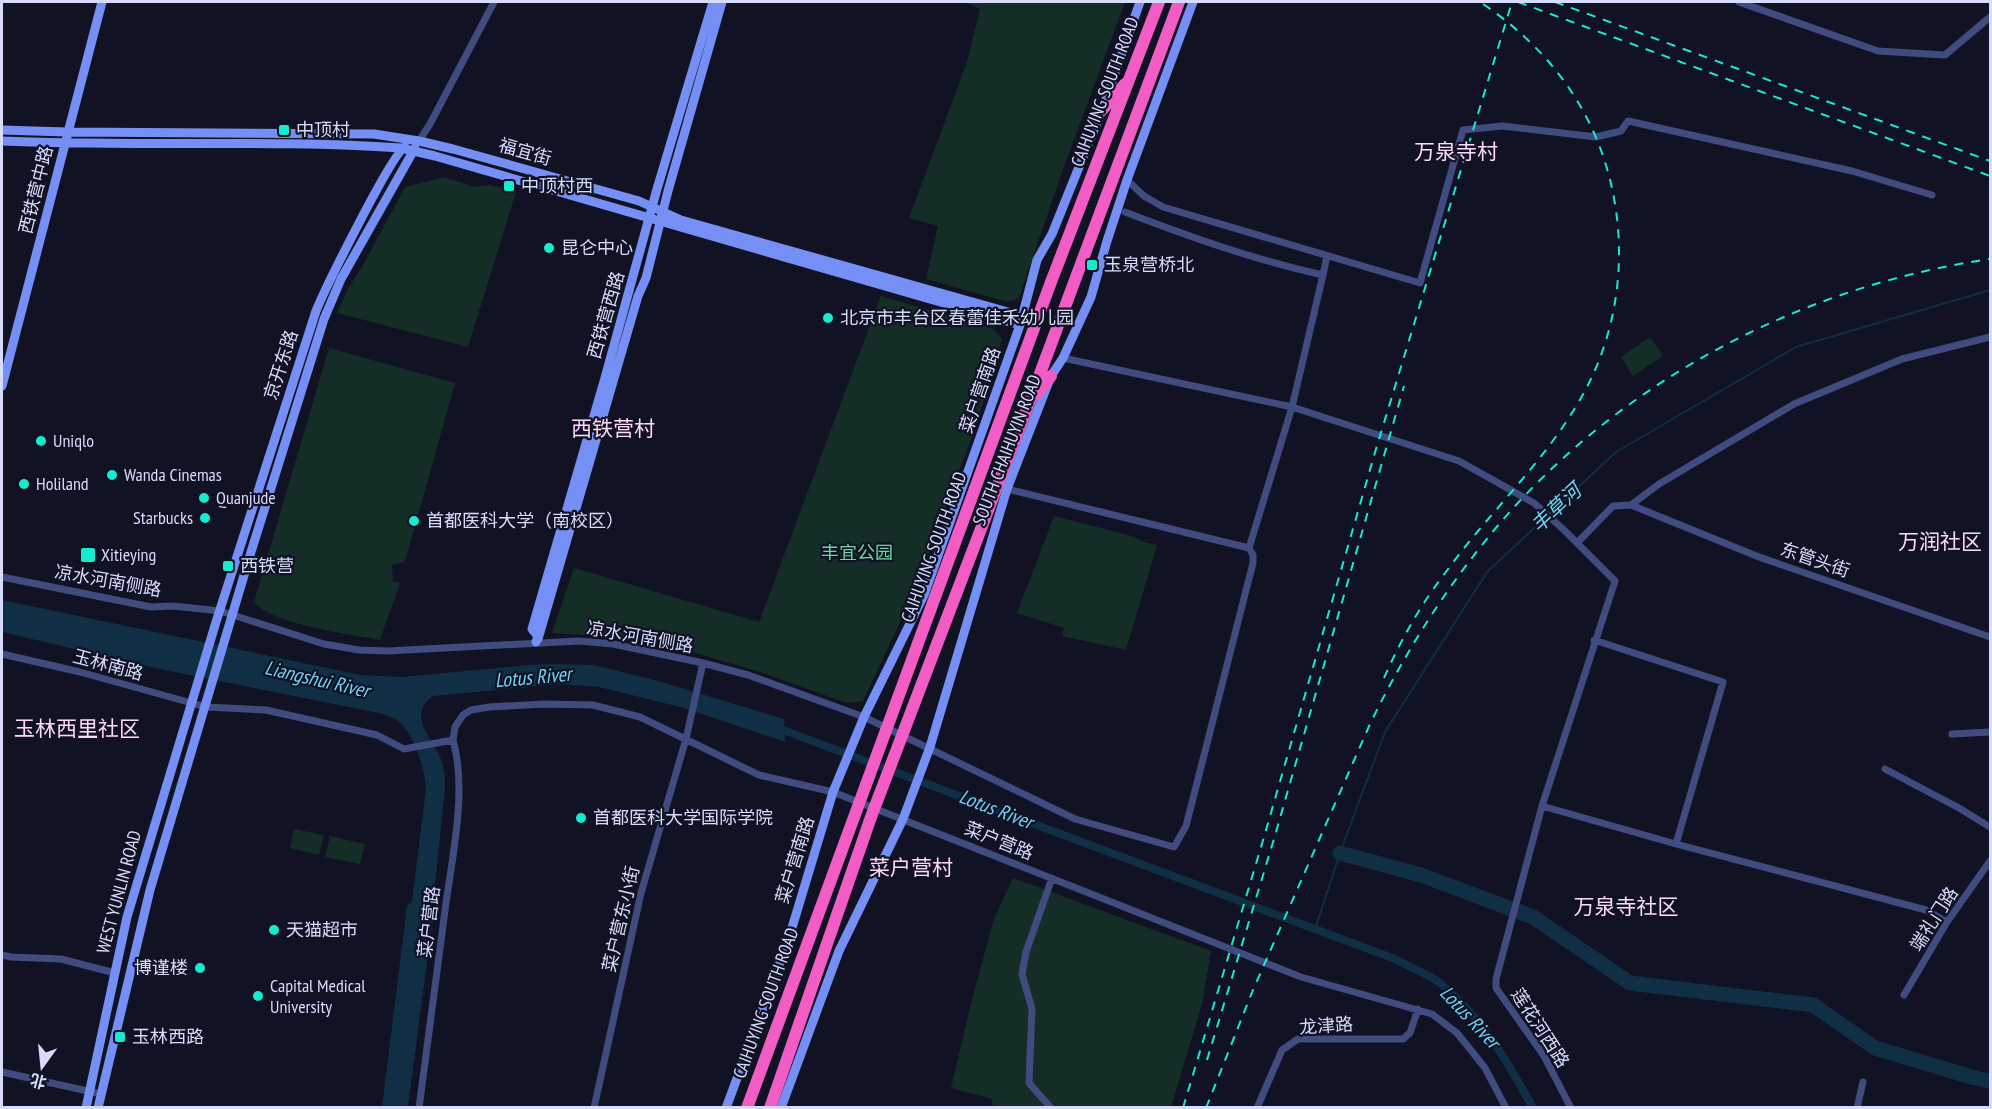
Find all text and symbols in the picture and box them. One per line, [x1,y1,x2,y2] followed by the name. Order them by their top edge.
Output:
[1065,14,1144,170] street label: CAIHUYING SOUTH ROAD
[296,118,350,141] place label: 中顶村
[277,123,291,137] marker: 中顶村
[496,133,554,170] street label: 福宜街
[1414,138,1498,165] district label: 万泉寺村
[13,143,58,236] street label: 西铁营中路
[521,174,593,197] place label: 中顶村西
[502,179,516,193] marker: 中顶村西
[561,236,633,259] place label: 昆仑中心
[542,241,556,255] marker: 昆仑中心
[1104,253,1194,276] place label: 玉泉营桥北
[1085,258,1099,272] marker: 玉泉营桥北
[582,268,629,361] street label: 西铁营西路
[840,306,1074,329] place label: 北京市丰台区春蕾佳禾幼儿园
[821,311,835,325] marker: 北京市丰台区春蕾佳禾幼儿园
[258,327,303,403] street label: 京开东路
[954,344,1005,436] street label: 菜户营南路
[967,371,1046,528] street label: SOUTH CHAIHUYIN ROAD
[571,415,655,442] district label: 西铁营村
[53,429,94,452] place label: Uniqlo
[34,434,48,448] marker: Uniqlo
[124,463,222,486] place label: Wanda Cinemas
[105,468,119,482] marker: Wanda Cinemas
[896,468,971,625] street label: CAIHUYING SOUTH ROAD
[36,472,89,495] place label: Holiland
[1525,475,1590,538] water label: 丰草河
[17,477,31,491] marker: Holiland
[216,486,276,509] place label: Quanjude
[197,491,211,505] marker: Quanjude
[133,506,193,529] place label: Starbucks
[426,509,624,532] place label: 首都医科大学（南校区）
[198,511,212,525] marker: Starbucks
[407,514,421,528] marker: 首都医科大学（南校区）
[1898,528,1982,555] district label: 万润社区
[1777,537,1853,582] street label: 东管头街
[821,541,893,564] park label: 丰宜公园
[101,543,156,566] place label: Xitieying
[79,546,97,564] marker: Xitieying
[240,554,294,577] place label: 西铁营
[221,559,235,573] marker: 西铁营
[53,560,163,601] street label: 凉水河南侧路
[585,616,695,657] street label: 凉水河南侧路
[70,644,146,685] street label: 玉林南路
[262,654,374,704] water label: Liangshui River
[494,660,575,693] water label: Lotus River
[14,715,140,742] district label: 玉林西里社区
[956,783,1039,836] water label: Lotus River
[593,806,773,829] place label: 首都医科大学国际学院
[574,811,588,825] marker: 首都医科大学国际学院
[770,813,819,906] street label: 菜户营南路
[962,816,1037,865] street label: 菜户营路
[91,828,146,956] street label: WEST YUNLIN ROAD
[869,854,953,881] district label: 菜户营村
[597,864,644,974] street label: 菜户营东小街
[1904,882,1963,955] street label: 端礼门路
[413,885,444,959] street label: 菜户营路
[1574,893,1679,920] district label: 万泉寺社区
[286,918,358,941] place label: 天猫超市
[267,923,281,937] marker: 天猫超市
[728,924,803,1081] street label: CAIHUYING SOUTH ROAD
[134,956,188,979] place label: 博谨楼
[193,961,207,975] marker: 博谨楼
[270,974,366,1018] place label: Capital Medical University
[1434,980,1507,1056] water label: Lotus River
[1506,984,1575,1072] street label: 莲花河西路
[251,989,265,1003] marker: Capital Medical University
[1298,1012,1354,1039] street label: 龙津路
[132,1025,204,1048] place label: 玉林西路
[113,1030,127,1044] marker: 玉林西路
[12,1037,72,1097] north arrow
[28,1070,48,1093] text: 北

